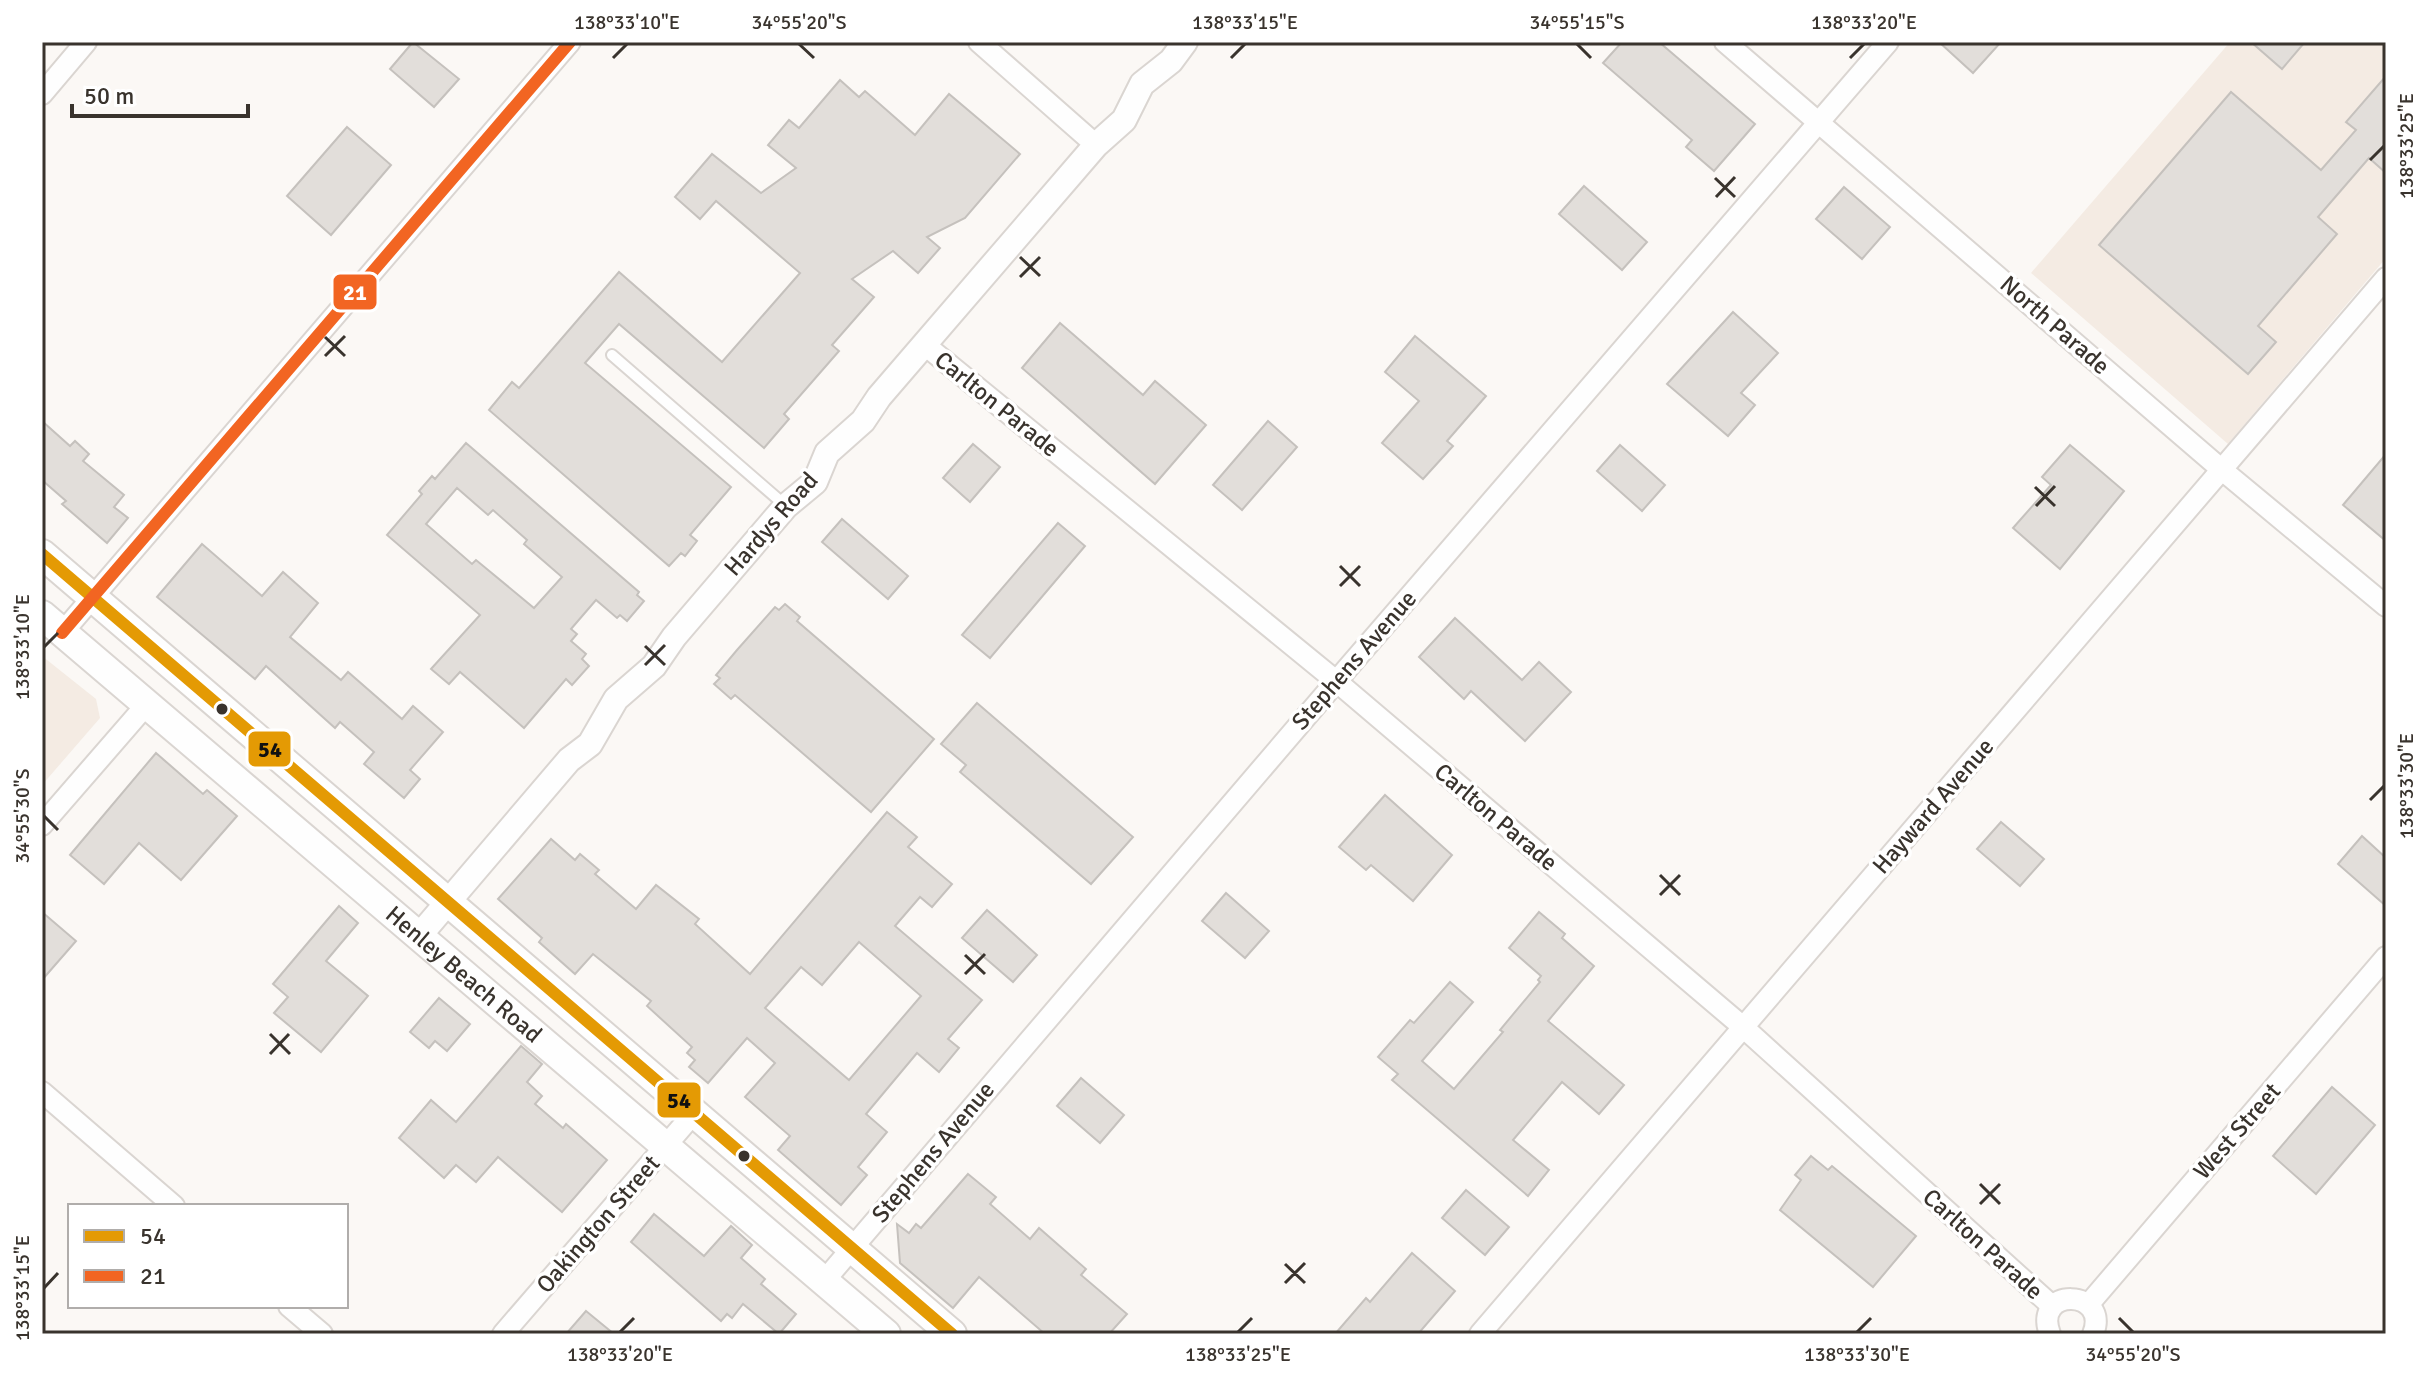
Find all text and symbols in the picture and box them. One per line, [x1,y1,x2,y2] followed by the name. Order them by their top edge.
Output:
[574,10,680,35] text: 138°33'10"E
[751,10,847,35] text: 34°55'20"S
[1192,10,1298,35] text: 138°33'15"E
[1529,10,1625,35] text: 34°55'15"S
[1811,10,1917,35] text: 138°33'20"E
[72,68,248,118] scale bar
[84,81,134,111] text: 50 m
[2394,93,2419,199] text: 138°33'25"E
[1994,269,2116,381] street label: North Parade
[332,273,378,311] line badge: 21
[343,279,367,306] text: 21
[929,345,1065,463] street label: Carlton Parade
[718,466,824,582] street label: Hardys Road
[1285,584,1423,736] street label: Stephens Avenue
[10,594,35,700] text: 138°33'10"E
[214,701,230,717] unlabelled marker
[247,730,292,768] line badge: 54
[1866,732,2000,880] street label: Hayward Avenue
[2394,733,2419,839] text: 138°33'30"E
[258,736,282,763] text: 54
[1428,757,1564,877] street label: Carlton Parade
[10,768,35,864] text: 34°55'30"S
[379,899,548,1049] street label: Henley Beach Road
[865,1075,1001,1229] street label: Stephens Avenue
[2187,1077,2287,1185] street label: West Street
[656,1081,702,1119] line badge: 54
[667,1087,691,1114] text: 54
[736,1148,752,1164] unlabelled marker
[530,1149,666,1299] street label: Oakington Street
[1917,1182,2049,1306] street label: Carlton Parade
[68,1204,348,1308] legend
[140,1221,166,1251] text: 54
[10,1235,35,1341] text: 138°33'15"E
[140,1261,166,1291] text: 21
[567,1342,673,1367] text: 138°33'20"E
[1185,1342,1291,1367] text: 138°33'25"E
[1804,1342,1910,1367] text: 138°33'30"E
[2085,1342,2181,1367] text: 34°55'20"S

